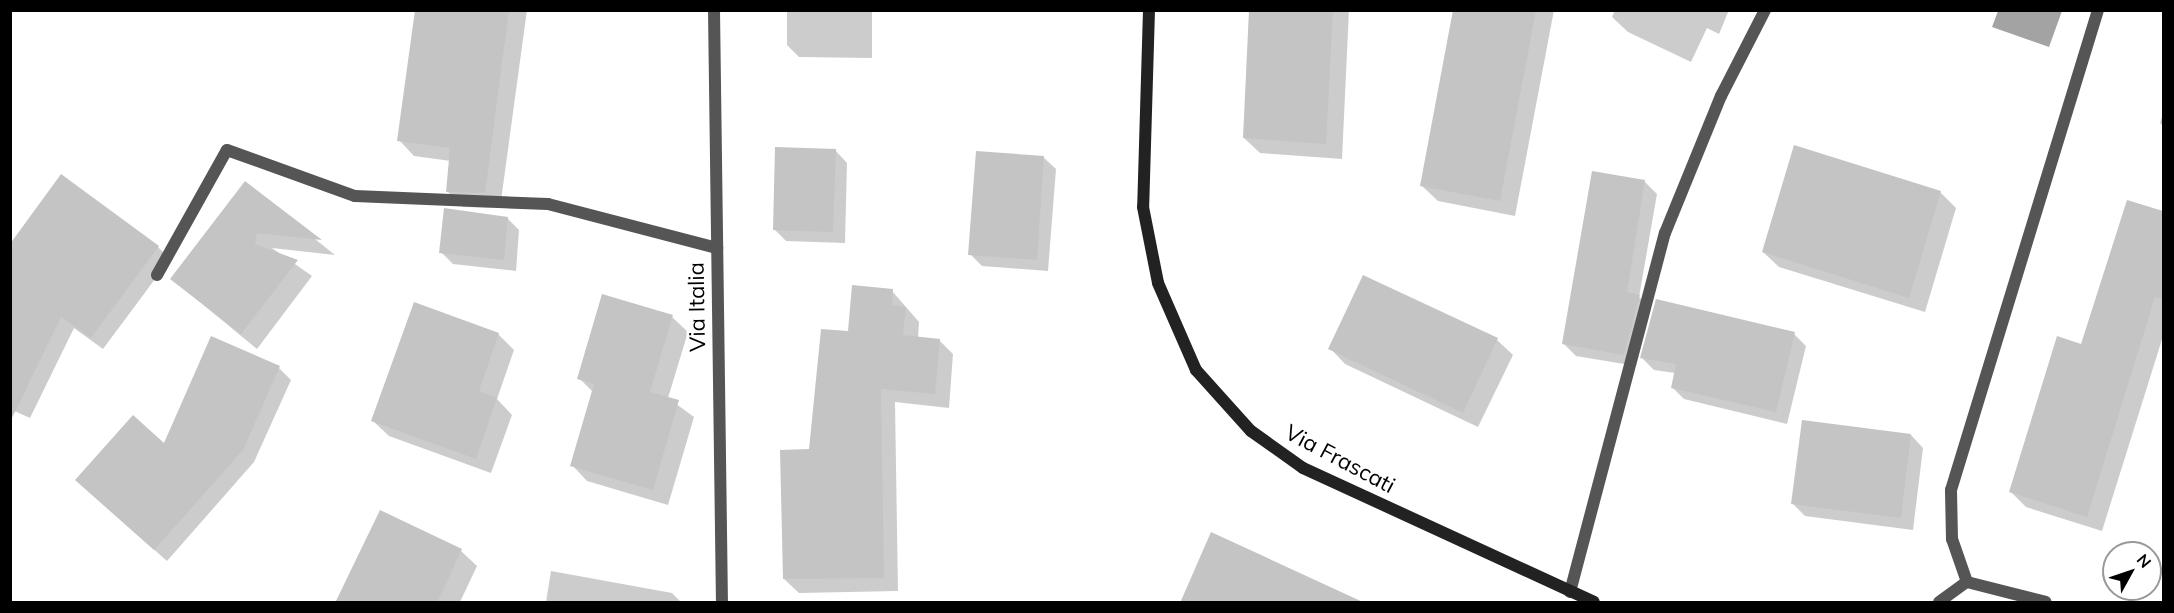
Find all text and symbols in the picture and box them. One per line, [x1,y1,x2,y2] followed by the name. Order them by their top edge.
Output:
[683,262,711,352] street label: Via Italia
[1281,419,1399,499] street label: Via Frascati
[2102,541,2162,601] north arrow
[2133,550,2156,572] text: N

